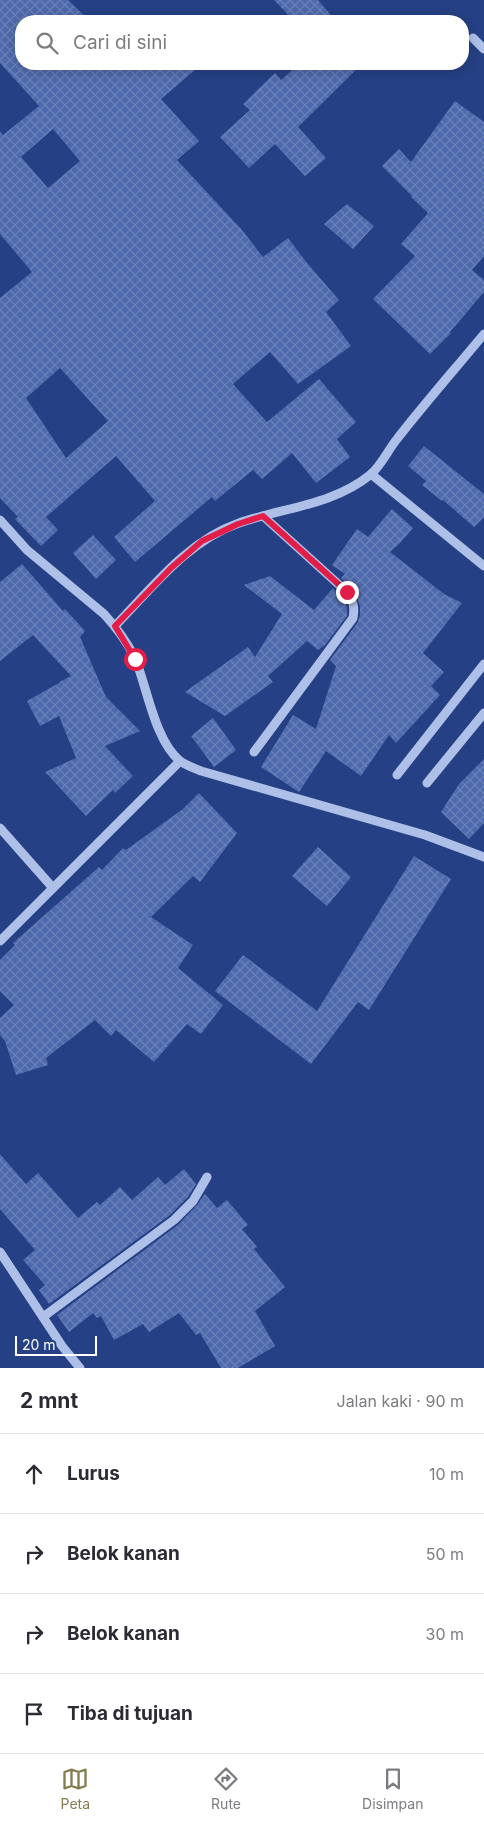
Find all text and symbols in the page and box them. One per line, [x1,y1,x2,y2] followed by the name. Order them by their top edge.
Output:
[15,15,469,70] search box
[33,29,61,57] icon: search
[73,31,167,54] text: Cari di sini
[336,581,359,604] route end
[124,648,147,671] route start
[15,1333,98,1356] scale bar
[22,1336,56,1353] text: 20 m
[20,1388,78,1413] text: 2 mnt
[337,1391,464,1411] text: Jalan kaki · 90 m
[20,1460,48,1488] icon: ahead
[67,1462,120,1485] text: Lurus
[429,1464,464,1484] text: 10 m
[20,1540,48,1568] icon: right
[67,1542,180,1565] text: Belok kanan
[426,1544,464,1564] text: 50 m
[20,1620,48,1648] icon: right
[67,1622,180,1645] text: Belok kanan
[426,1624,464,1644] text: 30 m
[20,1700,48,1728] icon: arrive
[67,1702,193,1725] text: Tiba di tujuan
[61,1765,90,1812] tab: Peta
[211,1765,241,1812] tab: Rute
[362,1765,423,1812] tab: Disimpan

